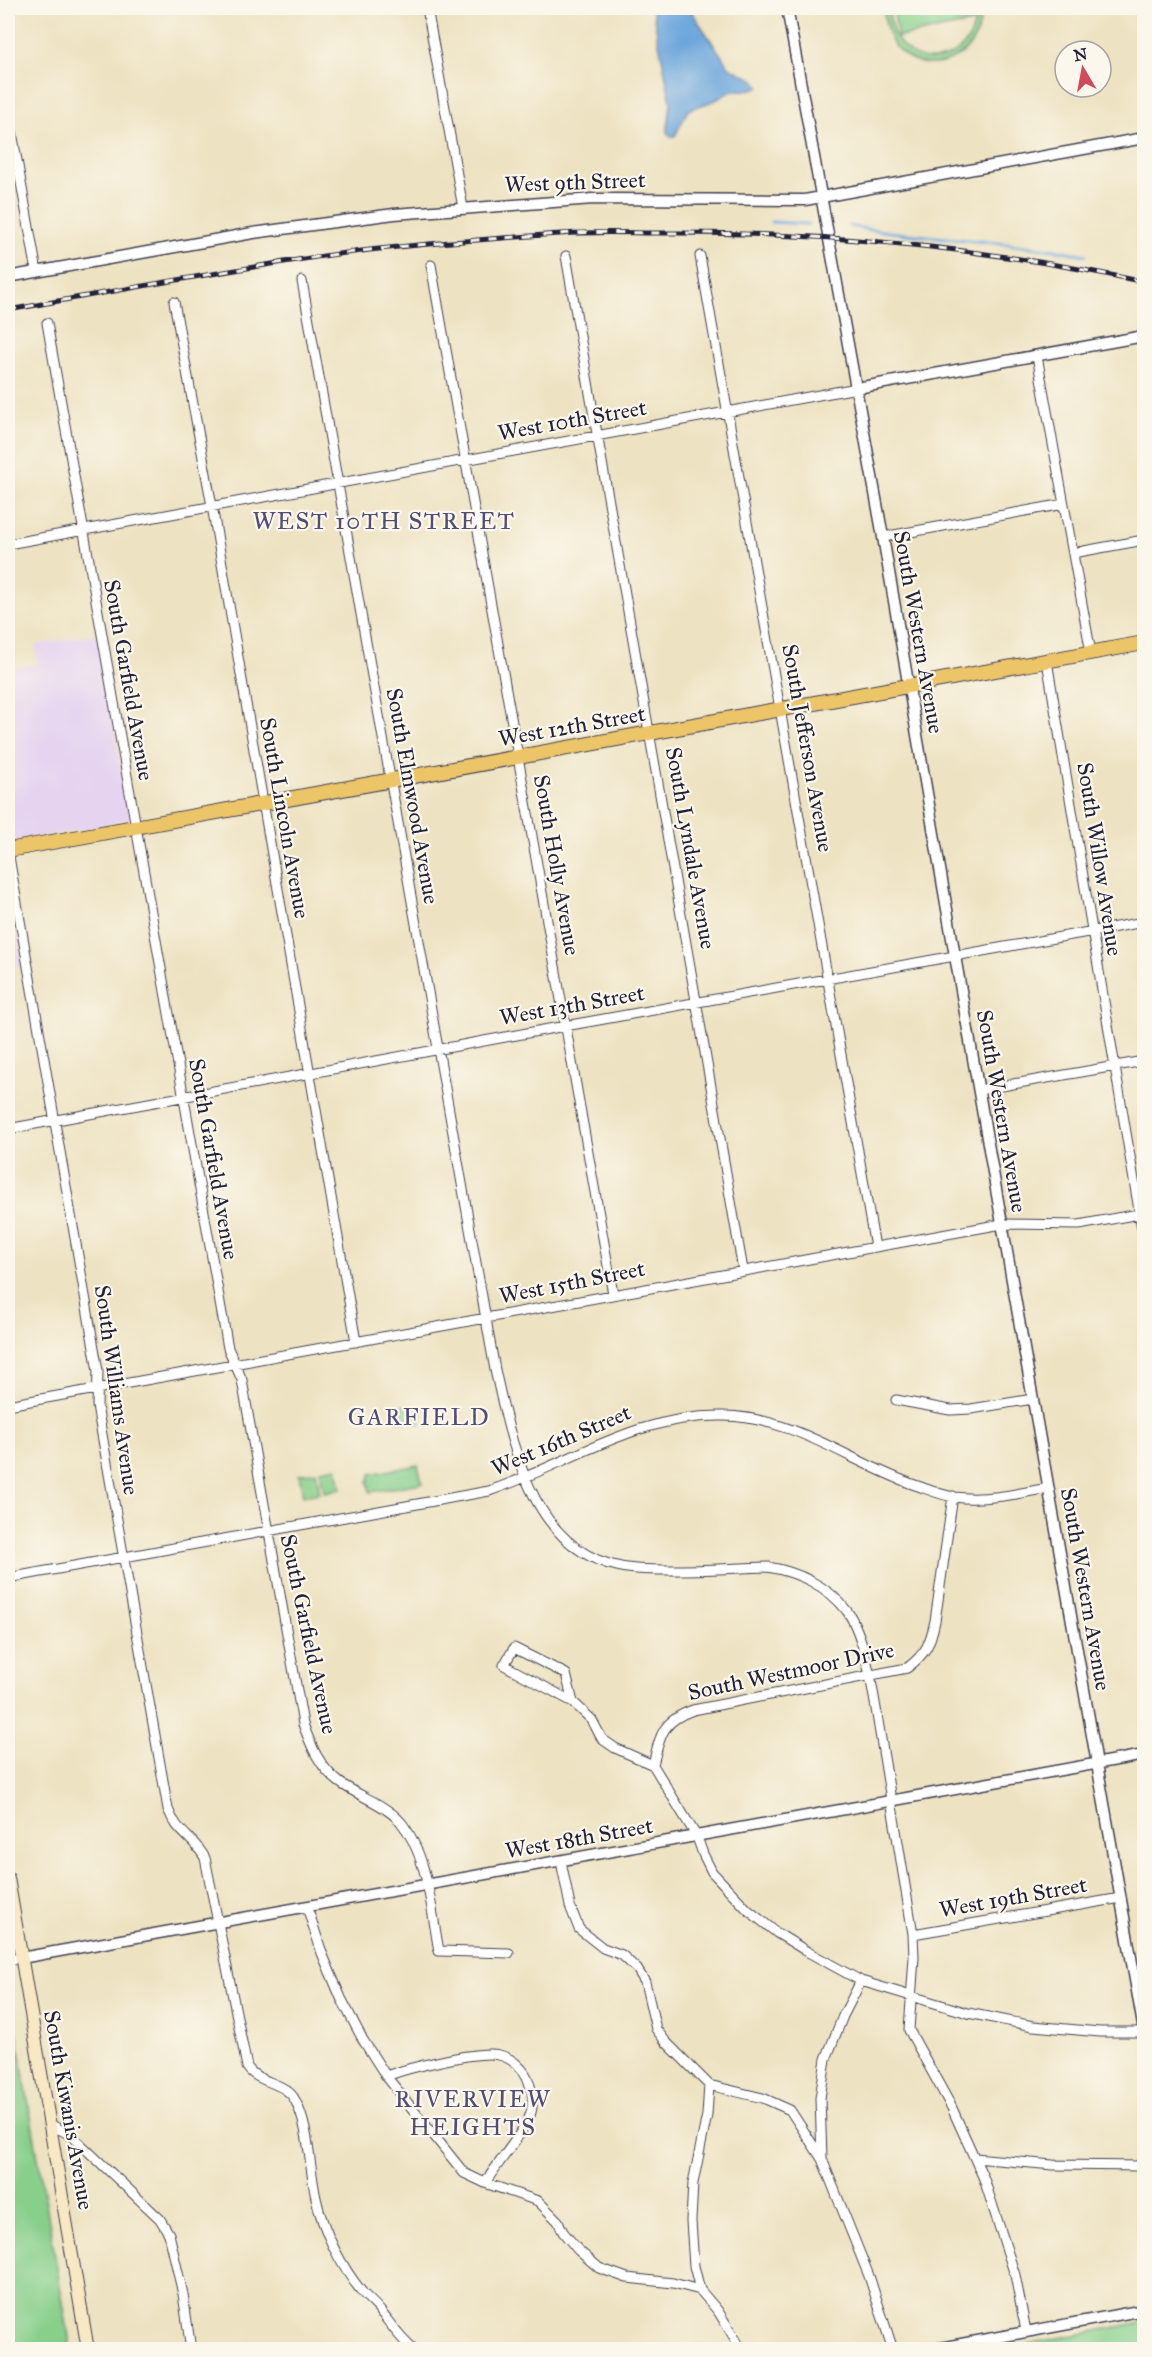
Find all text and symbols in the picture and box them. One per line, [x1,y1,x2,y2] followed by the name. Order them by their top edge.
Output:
[1053,39,1113,99] north arrow
[1072,44,1089,65] text: N
[504,166,646,198] street label: West 9th Street
[496,394,649,446] street label: West 10th Street
[252,506,516,536] district label: WEST 10TH STREET
[888,528,950,736] street label: South Western Avenue
[98,577,160,783] street label: South Garfield Avenue
[776,642,840,854] street label: South Jefferson Avenue
[381,686,445,906] street label: South Elmwood Avenue
[496,700,648,752] street label: West 12th Street
[254,715,316,921] street label: South Lincoln Avenue
[660,745,722,951] street label: South Lyndale Avenue
[1071,760,1129,958] street label: South Willow Avenue
[528,773,586,957] street label: South Holly Avenue
[497,979,647,1031] street label: West 13th Street
[971,1007,1033,1215] street label: South Western Avenue
[183,1056,245,1262] street label: South Garfield Avenue
[497,1255,647,1309] street label: West 15th Street
[89,1283,145,1497] street label: South Williams Avenue
[487,1398,635,1482] street label: West 16th Street
[348,1402,490,1432] district label: GARFIELD
[1055,1485,1117,1693] street label: South Western Avenue
[275,1532,343,1736] street label: South Garfield Avenue
[685,1636,897,1706] street label: South Westmoor Drive
[503,1812,655,1864] street label: West 18th Street
[937,1871,1089,1923] street label: West 19th Street
[38,2008,100,2212] street label: South Kiwanis Avenue
[395,2084,551,2142] district label: RIVERVIEW HEIGHTS

